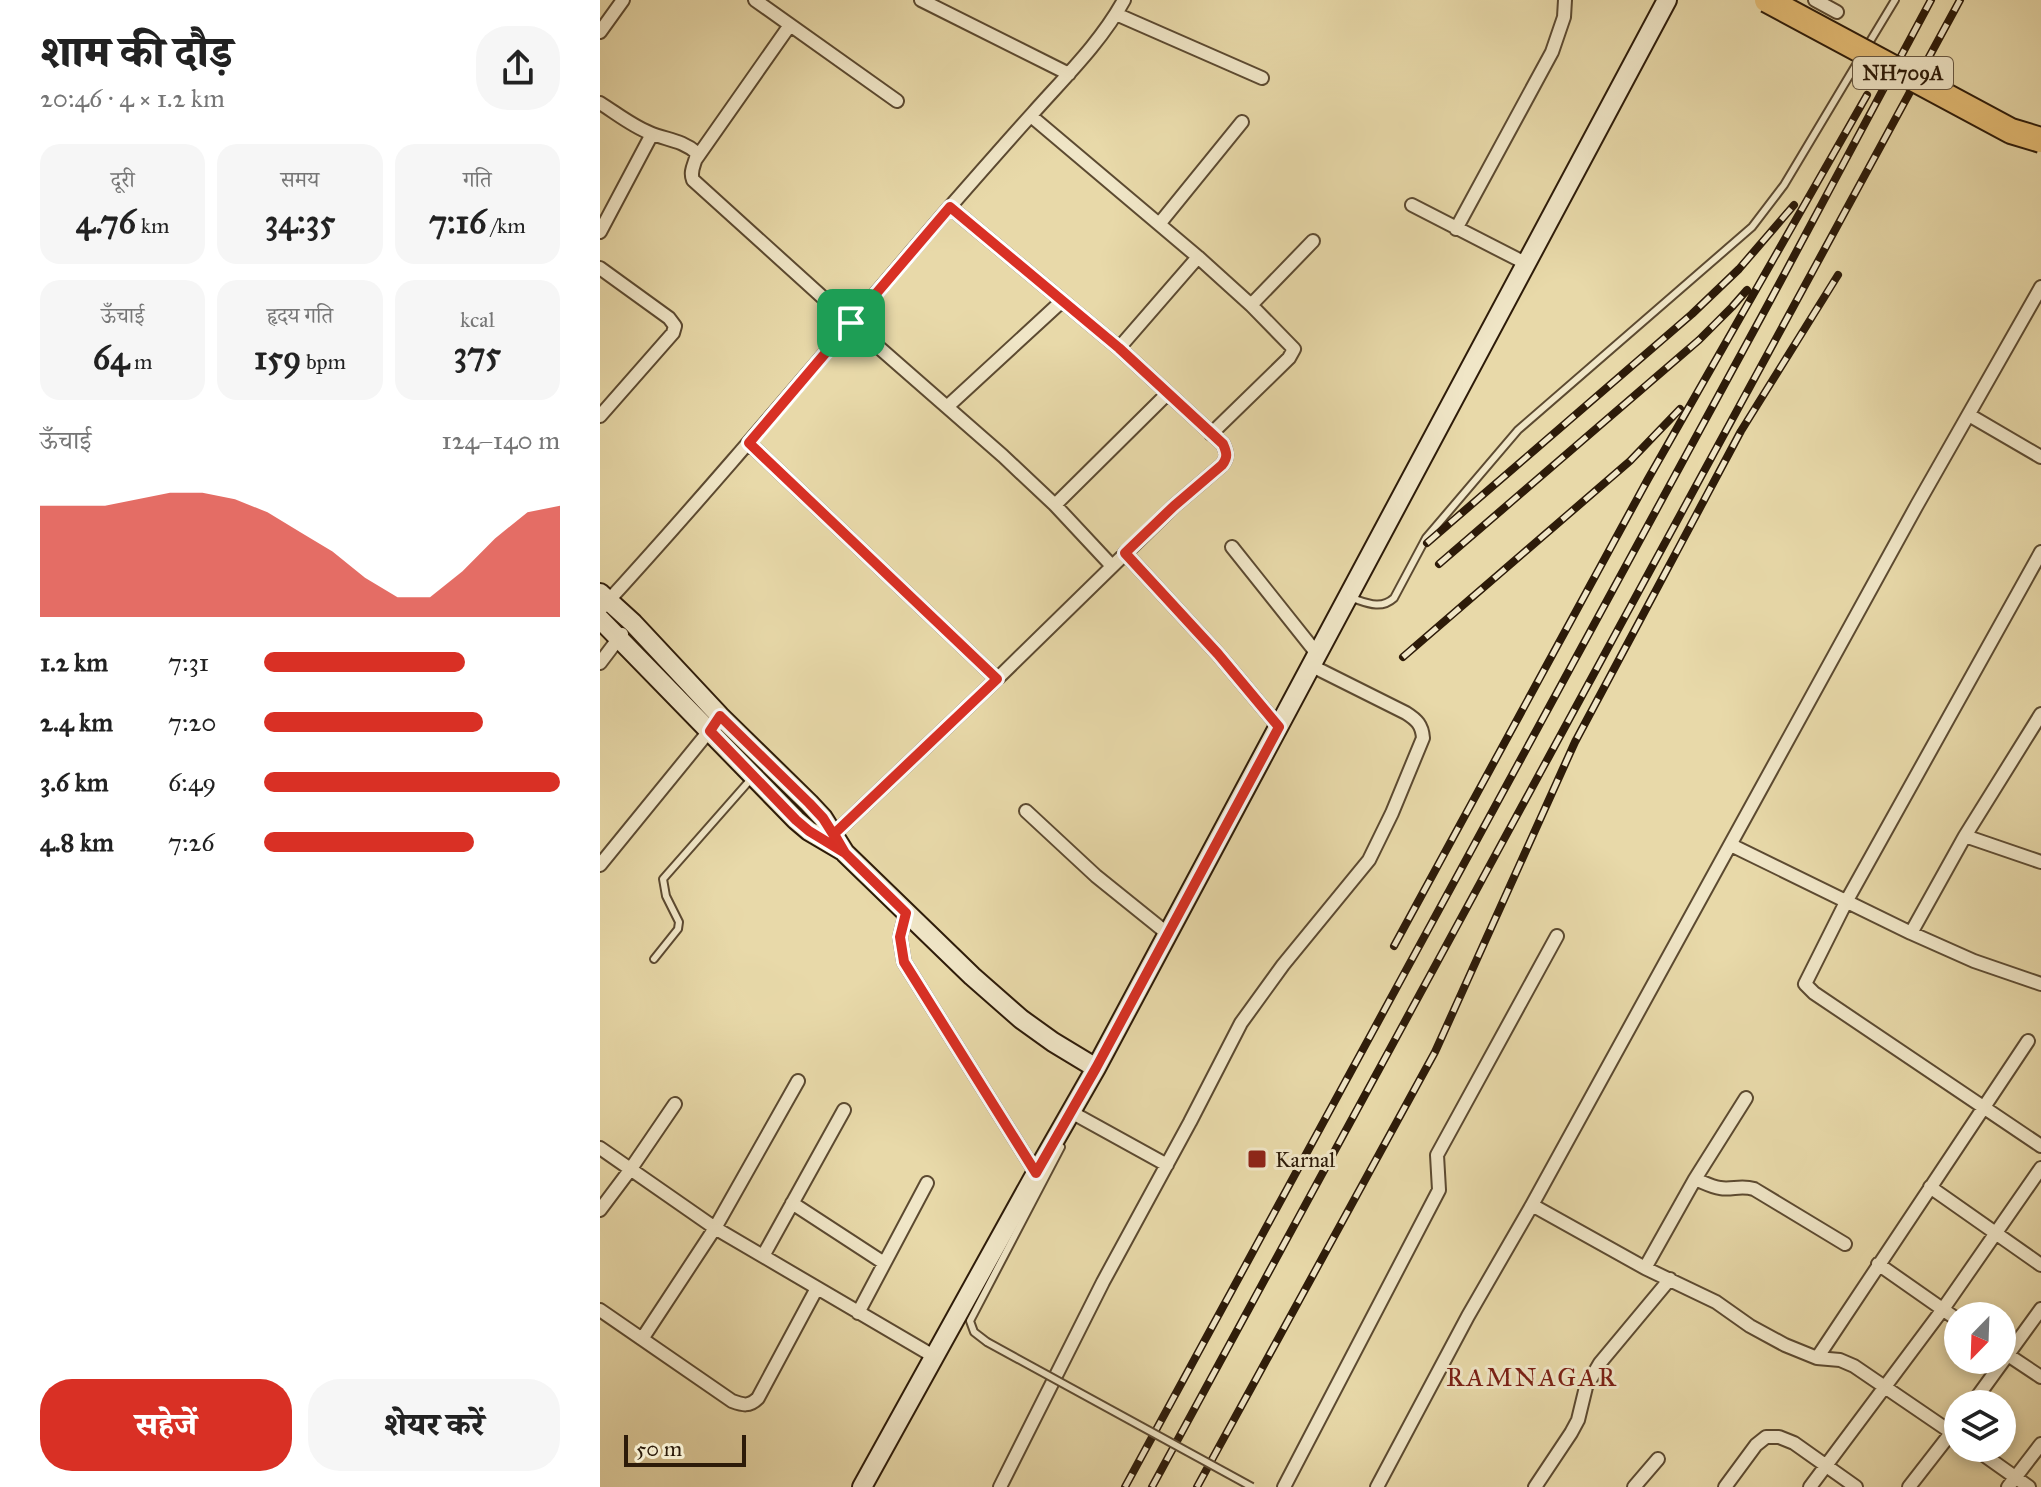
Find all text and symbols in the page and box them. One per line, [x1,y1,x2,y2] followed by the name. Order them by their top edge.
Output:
[40,25,233,79] text: शाम की दौड़
[476,26,560,110] button: share
[1853,57,1953,89] road number: NH709A
[40,82,225,114] text: 20:46 · 4 × 1.2 km
[111,166,135,193] text: दूरी
[281,166,319,193] text: समय
[463,166,492,193] text: गति
[76,201,136,242] text: 4.76
[265,201,335,242] text: 34:35
[429,201,486,242] text: 7:16
[136,212,170,239] text: km
[486,212,526,239] text: /km
[817,289,885,357] pin
[829,301,873,345] icon: arrive
[101,302,144,329] text: ऊँचाई
[267,302,333,329] text: हृदय गति
[460,306,495,333] text: kcal
[454,333,501,374] text: 375
[93,337,129,378] text: 64
[254,337,301,378] text: 159
[129,348,152,375] text: m
[301,348,346,375] text: bpm
[40,424,91,456] text: ऊँचाई
[441,424,560,456] text: 124–140 m
[40,646,108,678] text: 1.2 km
[168,646,209,678] text: 7:31
[40,706,113,738] text: 2.4 km
[168,706,216,738] text: 7:20
[40,766,109,798] text: 3.6 km
[168,766,216,798] text: 6:49
[40,826,114,858] text: 4.8 km
[168,826,215,858] text: 7:26
[1275,1146,1335,1173] place label: Karnal
[1246,1148,1268,1170] marker: Karnal
[1944,1302,2016,1374] north arrow
[1944,1302,2016,1462] map controls
[1446,1361,1618,1393] district label: RAMNAGAR
[40,1379,292,1471] button: सहेजें
[308,1379,560,1471] button: शेयर करें
[1944,1390,2016,1462] button: layers
[624,1431,746,1467] scale bar
[636,1435,682,1462] text: 50 m

